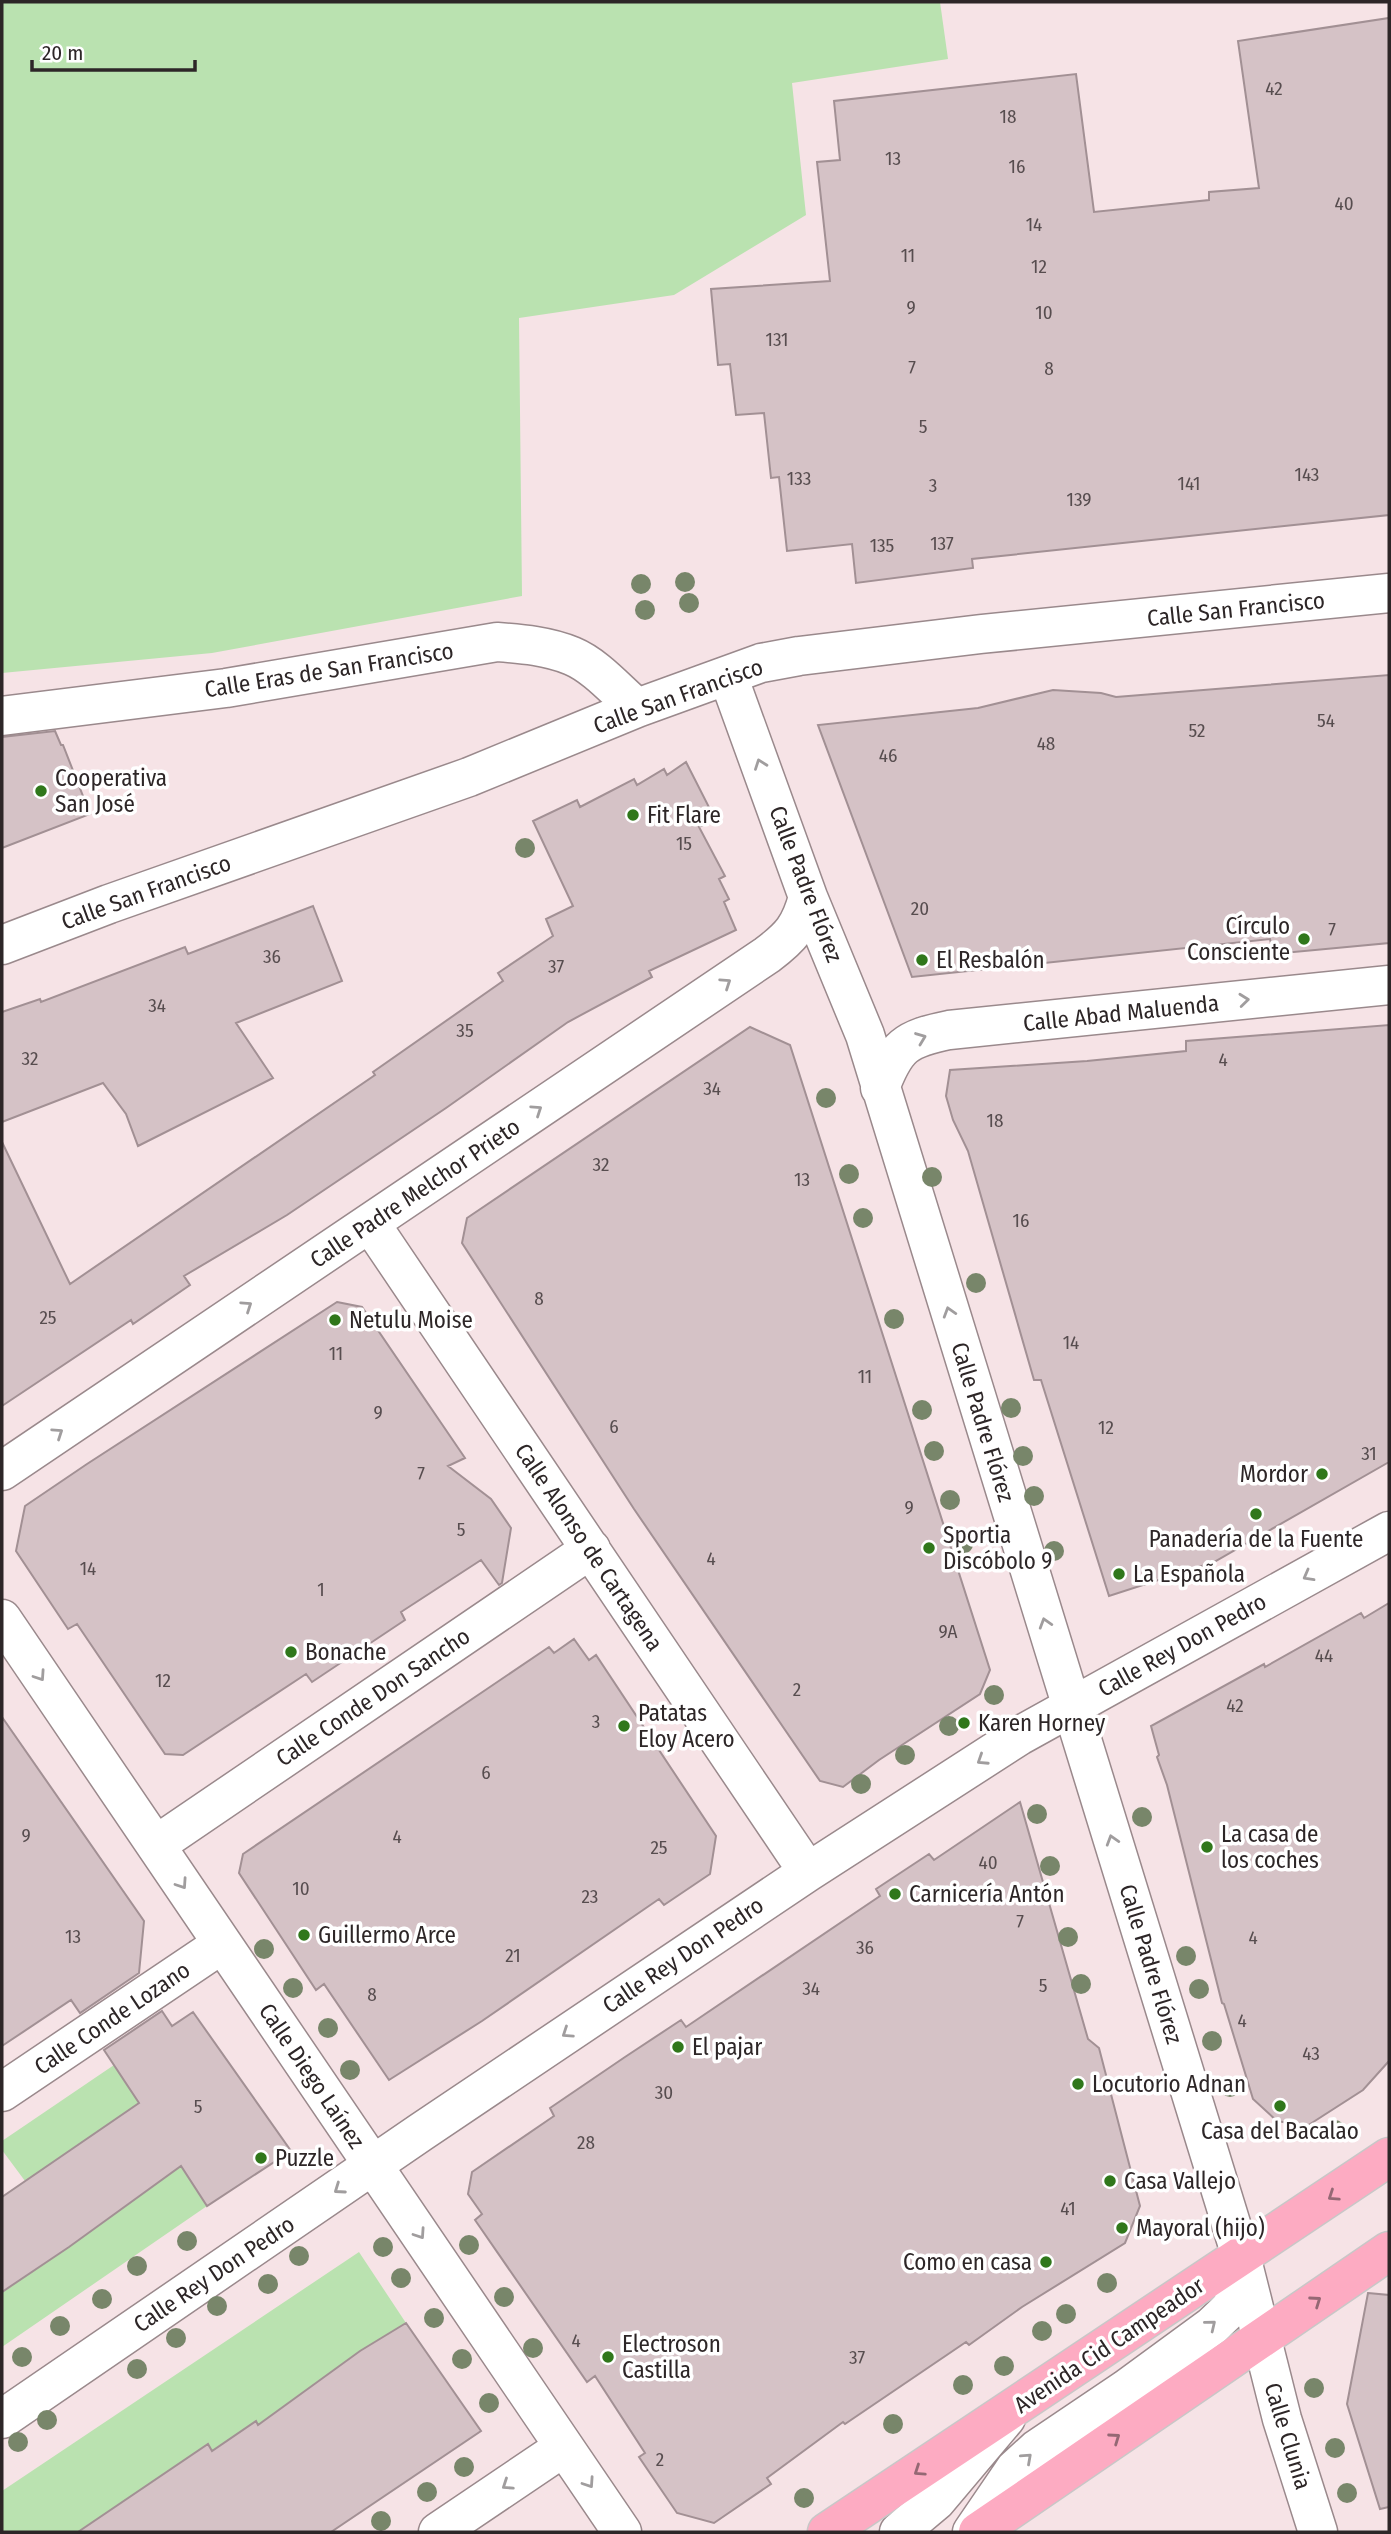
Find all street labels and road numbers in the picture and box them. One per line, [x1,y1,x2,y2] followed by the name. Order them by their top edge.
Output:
[1146,586,1326,632] street label: Calle San Francisco
[202,636,456,704] street label: Calle Eras de San Francisco
[589,652,767,740] street label: Calle San Francisco
[763,802,849,966] street label: Calle Padre Flórez
[57,848,235,936] street label: Calle San Francisco
[1022,989,1220,1037] street label: Calle Abad Maluenda
[305,1112,525,1274] street label: Calle Padre Melchor Prieto
[945,1339,1021,1505] street label: Calle Padre Flórez
[509,1438,669,1656] street label: Calle Alonso de Cartagena
[1093,1587,1271,1703] street label: Calle Rey Don Pedro
[271,1622,475,1772] street label: Calle Conde Don Sancho
[1113,1881,1189,2047] street label: Calle Padre Flórez
[597,1891,769,2019] street label: Calle Rey Don Pedro
[29,1956,195,2080] street label: Calle Conde Lozano
[253,1998,371,2154] street label: Calle Diego Laínez
[128,2210,300,2338] street label: Calle Rey Don Pedro
[1009,2271,1209,2419] street label: Avenida Cid Campeador
[1259,2379,1317,2493] street label: Calle Clunia

